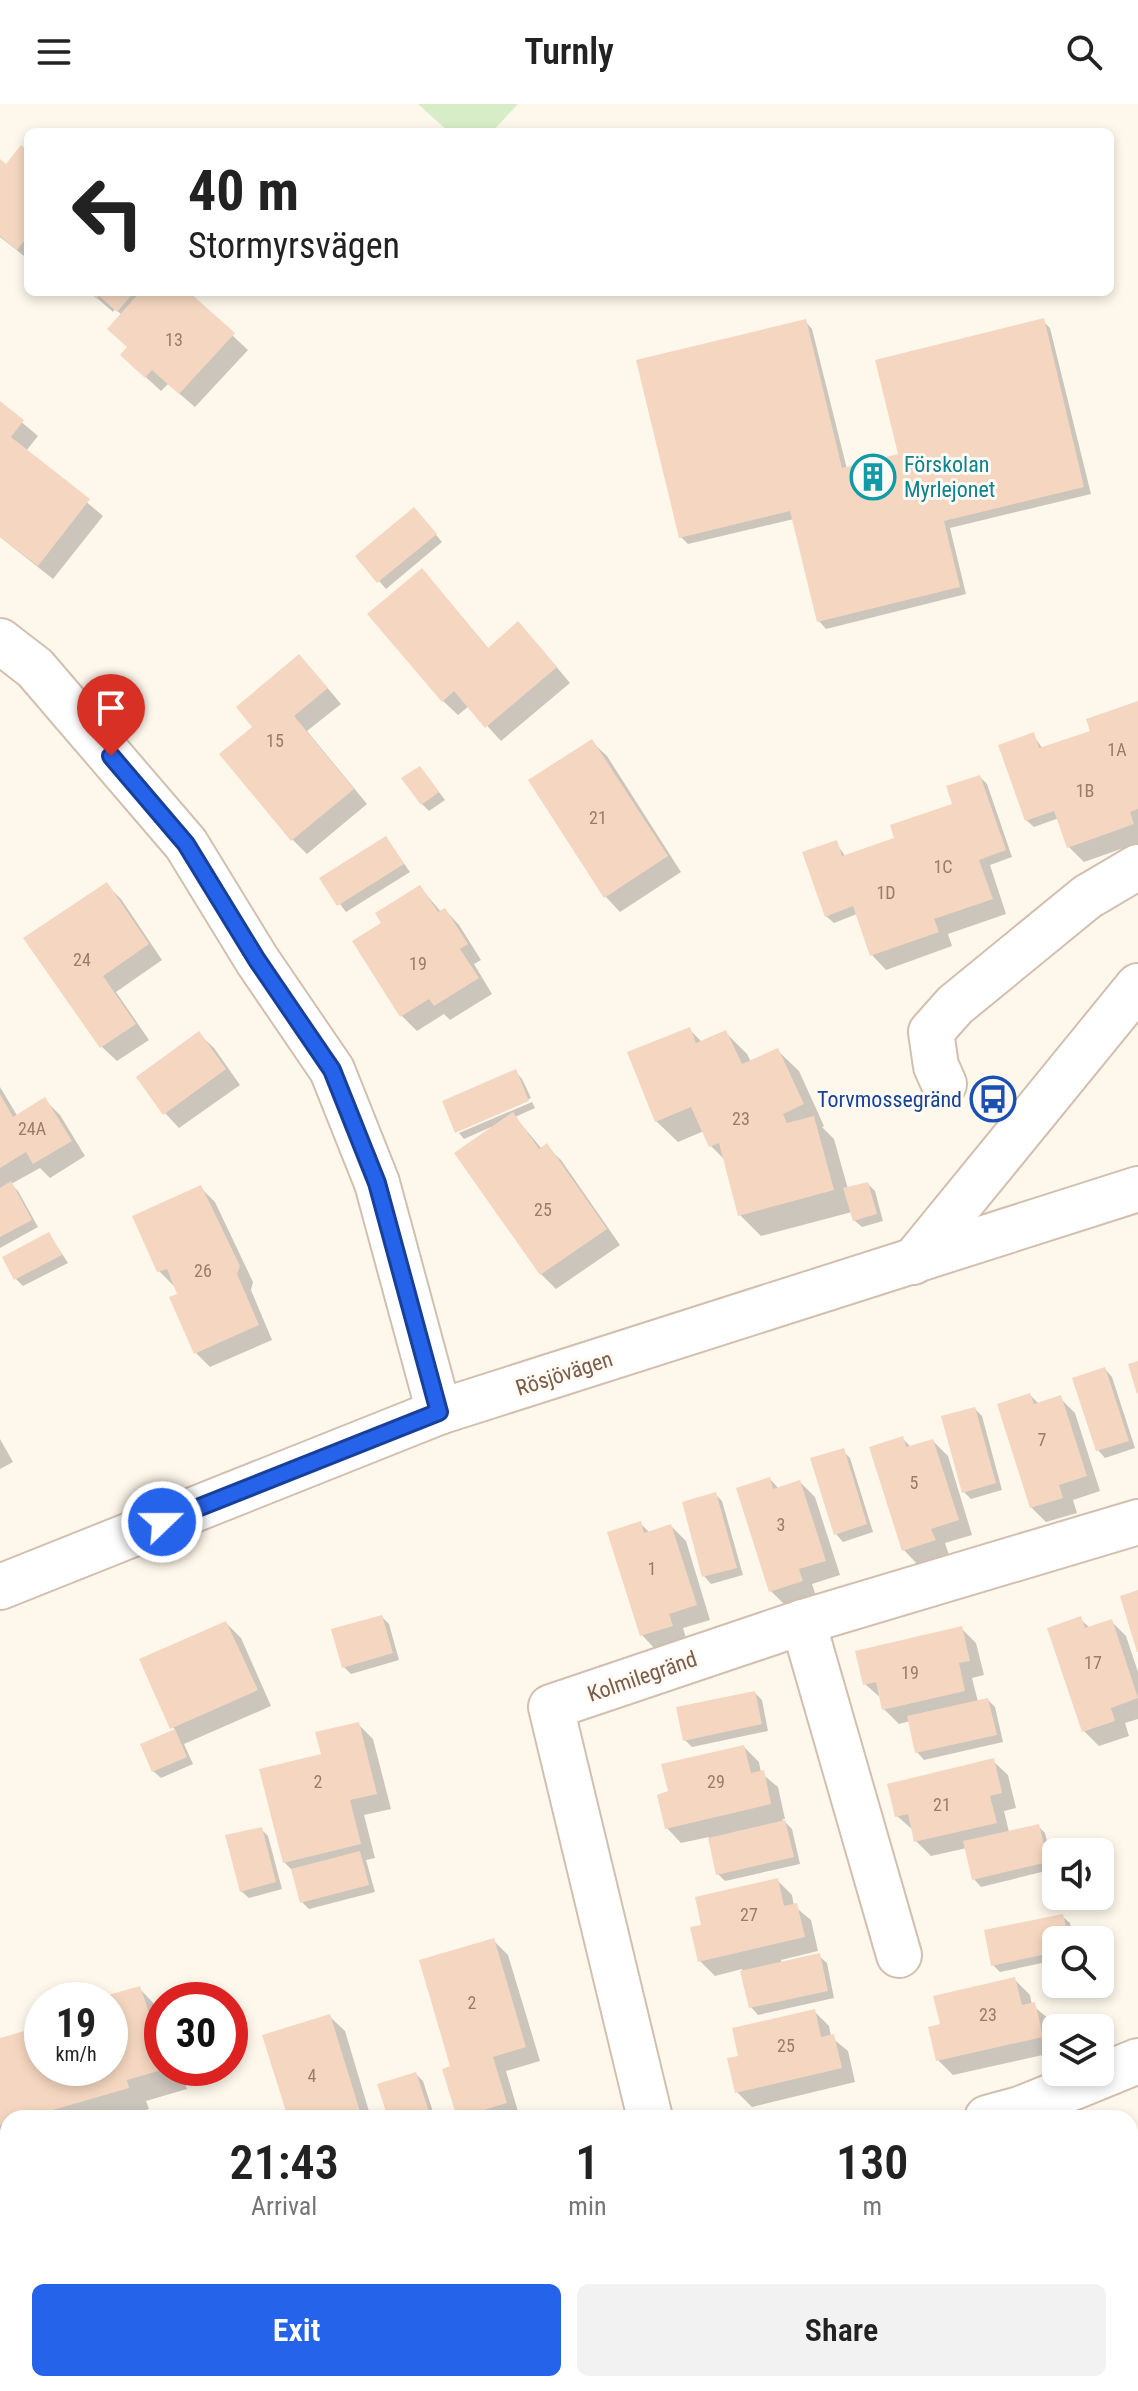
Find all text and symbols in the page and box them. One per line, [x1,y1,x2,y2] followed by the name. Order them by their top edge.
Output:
[32,30,76,74] icon: menu
[1062,30,1106,74] icon: search
[524,31,614,73] text: Turnly
[188,158,299,224] text: 40 m
[56,160,160,264] icon: left
[188,225,400,267] text: Stormyrsvägen
[165,329,183,350] house number: 13
[904,452,995,502] place label: Förskolan Myrlejonet
[849,453,897,501] building icon: Förskolan Myrlejonet
[77,674,145,756] pin
[89,686,133,730] icon: arrive
[266,730,284,751] house number: 15
[1107,739,1127,760] house number: 1A
[1076,780,1094,801] house number: 1B
[589,807,607,828] house number: 21
[933,856,953,877] house number: 1C
[876,882,896,903] house number: 1D
[73,949,91,970] house number: 24
[409,953,427,974] house number: 19
[969,1075,1017,1123] bus stop icon: Torvmossegränd
[817,1087,962,1112] place label: Torvmossegränd
[732,1108,750,1129] house number: 23
[18,1118,47,1139] house number: 24A
[534,1199,552,1220] house number: 25
[194,1260,212,1281] house number: 26
[513,1346,616,1401] street label: Rösjövägen
[1038,1429,1047,1450] house number: 7
[910,1472,919,1493] house number: 5
[120,1480,204,1564] position arrow
[777,1514,785,1535] house number: 3
[648,1558,656,1579] house number: 1
[584,1646,700,1707] street label: Kolmilegränd
[1084,1652,1102,1673] house number: 17
[901,1662,919,1683] house number: 19
[314,1771,323,1792] house number: 2
[707,1771,725,1792] house number: 29
[933,1794,951,1815] house number: 21
[1042,1838,1114,2086] map controls
[1042,1838,1114,1910] button: sound
[740,1904,758,1925] house number: 27
[1042,1926,1114,1998] button: search
[144,1982,248,2086] speed limit sign: 30
[468,1992,477,2013] house number: 2
[56,2000,96,2047] text: 19
[979,2004,997,2025] house number: 23
[1042,2014,1114,2086] button: layers
[777,2035,795,2056] house number: 25
[55,2042,97,2066] text: km/h
[308,2065,317,2086] house number: 4
[230,2134,339,2191] text: 21:43
[575,2134,599,2191] text: 1
[836,2134,908,2191] text: 130
[251,2191,317,2221] text: Arrival
[568,2191,606,2221] text: min
[862,2191,882,2221] text: m
[32,2284,561,2376] button: Exit
[577,2284,1106,2376] button: Share

